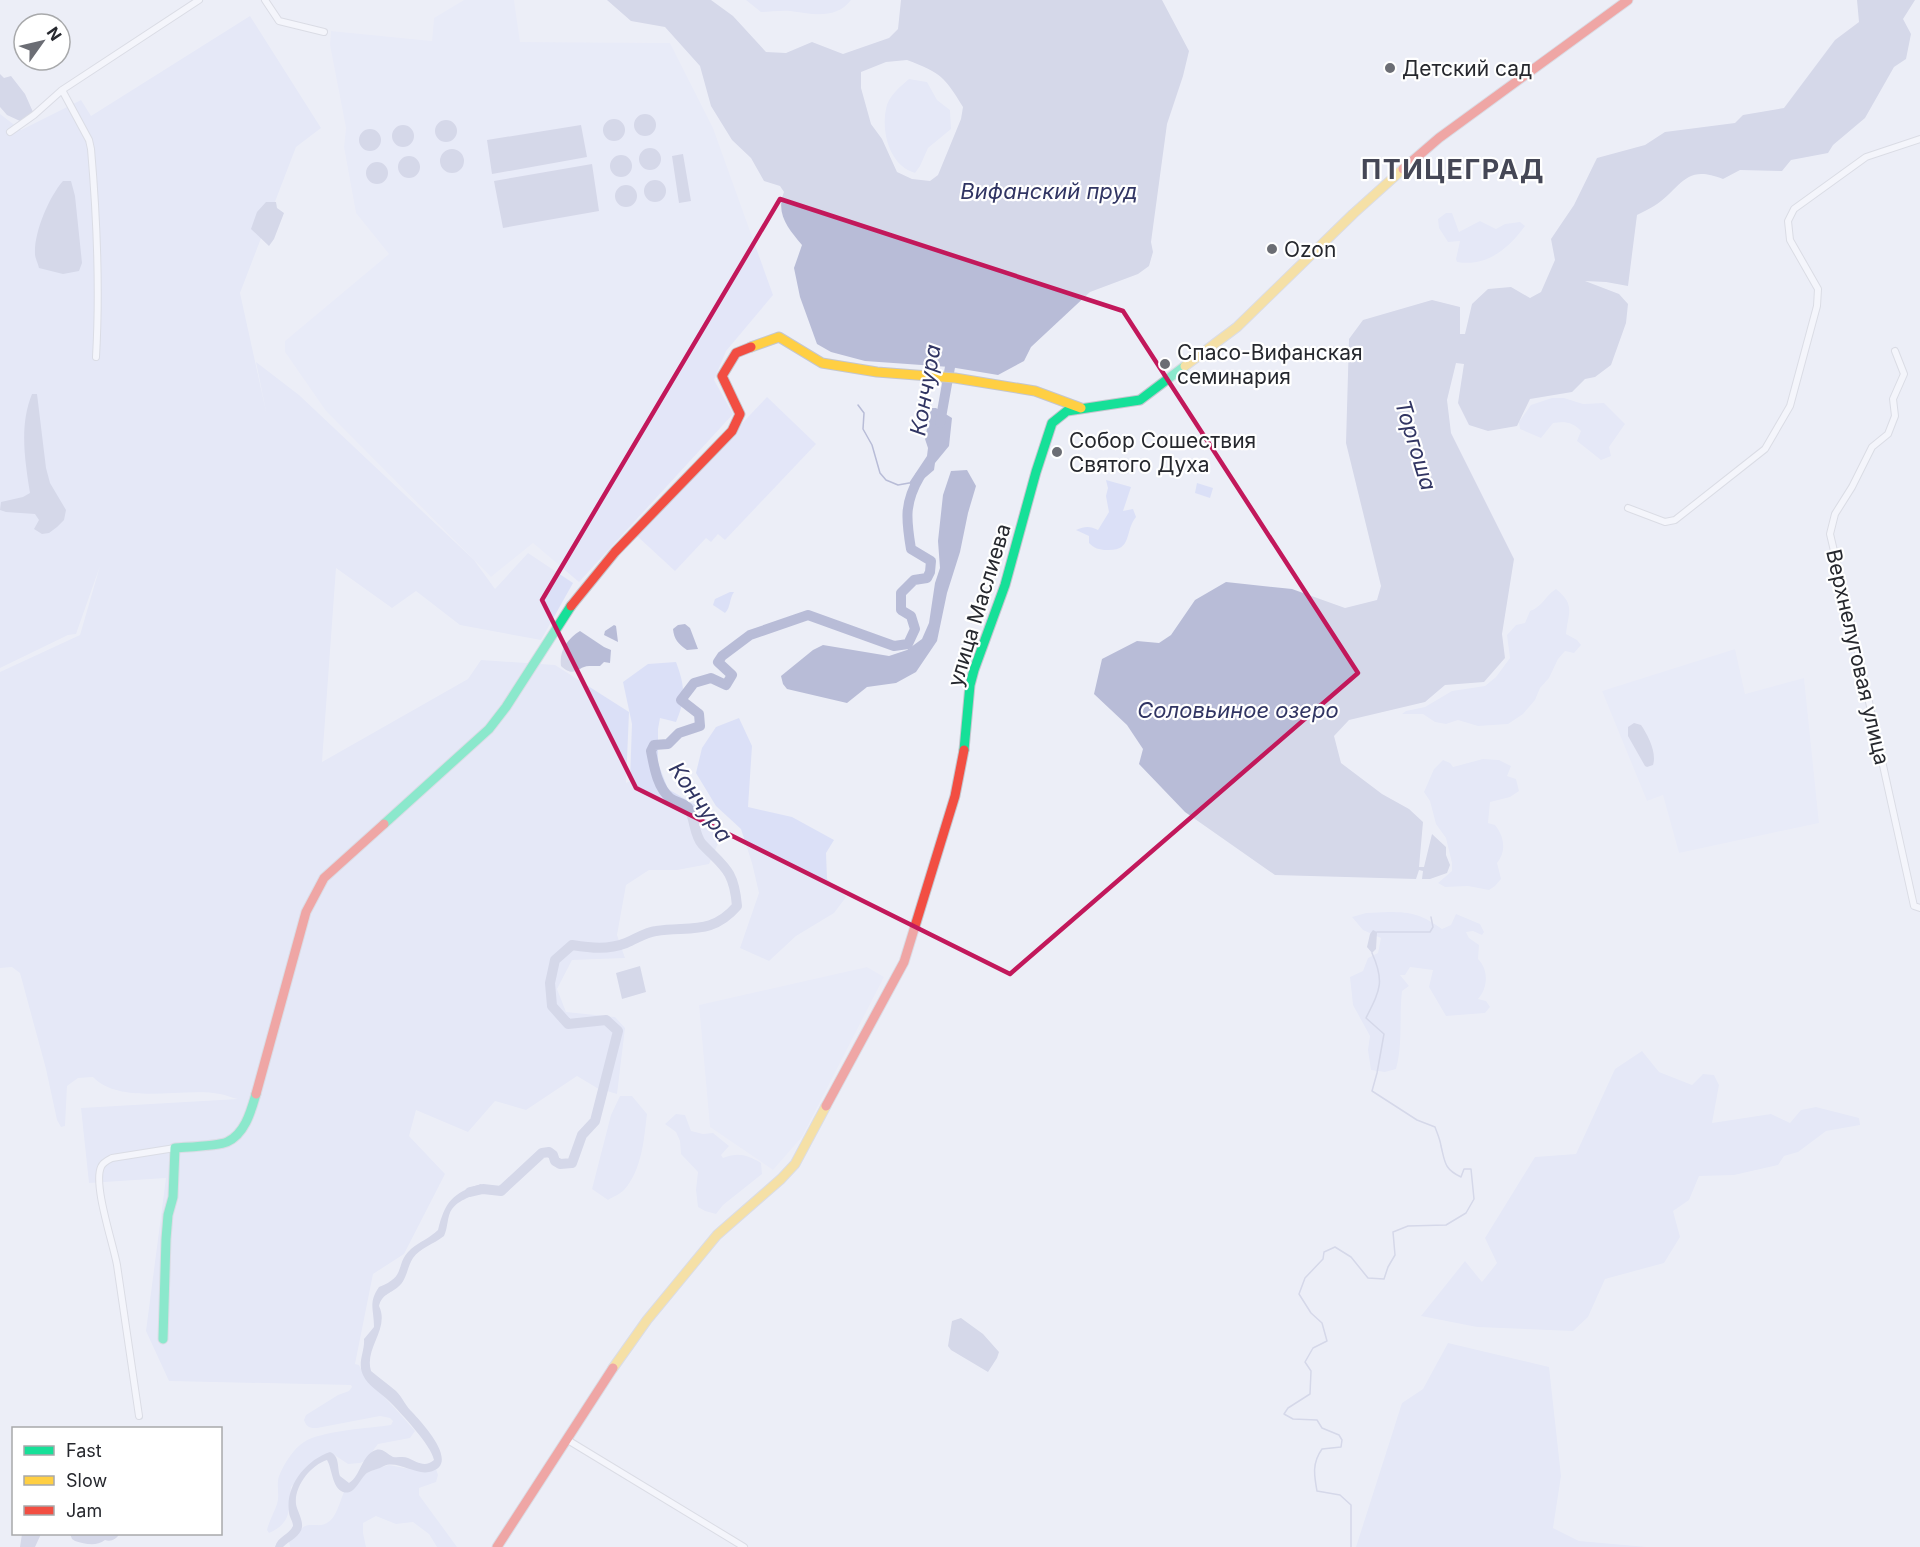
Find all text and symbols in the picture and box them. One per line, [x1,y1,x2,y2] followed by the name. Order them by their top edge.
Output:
[12,12,72,72] north arrow
[43,23,66,44] text: N
[1402,56,1532,81] place label: Детский сад
[1383,61,1397,75] marker: Детский сад
[1361,153,1545,186] district label: ПТИЦЕГРАД
[960,178,1138,204] water label: Вифанский пруд
[1284,237,1336,262] place label: Ozon
[1265,242,1279,256] marker: Ozon
[1177,340,1363,389] place label: Спасо-Вифанская семинария
[904,342,946,438] water label: Кончура
[1158,357,1172,371] marker: Спасо-Вифанская семинария
[1390,397,1442,493] water label: Торгоша
[1069,428,1256,477] place label: Собор Сошествия Святого Духа
[1050,445,1064,459] marker: Собор Сошествия Святого Духа
[942,521,1016,689] street label: улица Маслиева
[1821,547,1895,767] street label: Верхнелуговая улица
[1137,697,1339,723] water label: Соловьиное озеро
[664,757,738,847] water label: Кончура
[12,1427,222,1535] legend
[66,1440,102,1461] text: Fast
[66,1470,107,1491] text: Slow
[66,1500,102,1521] text: Jam

